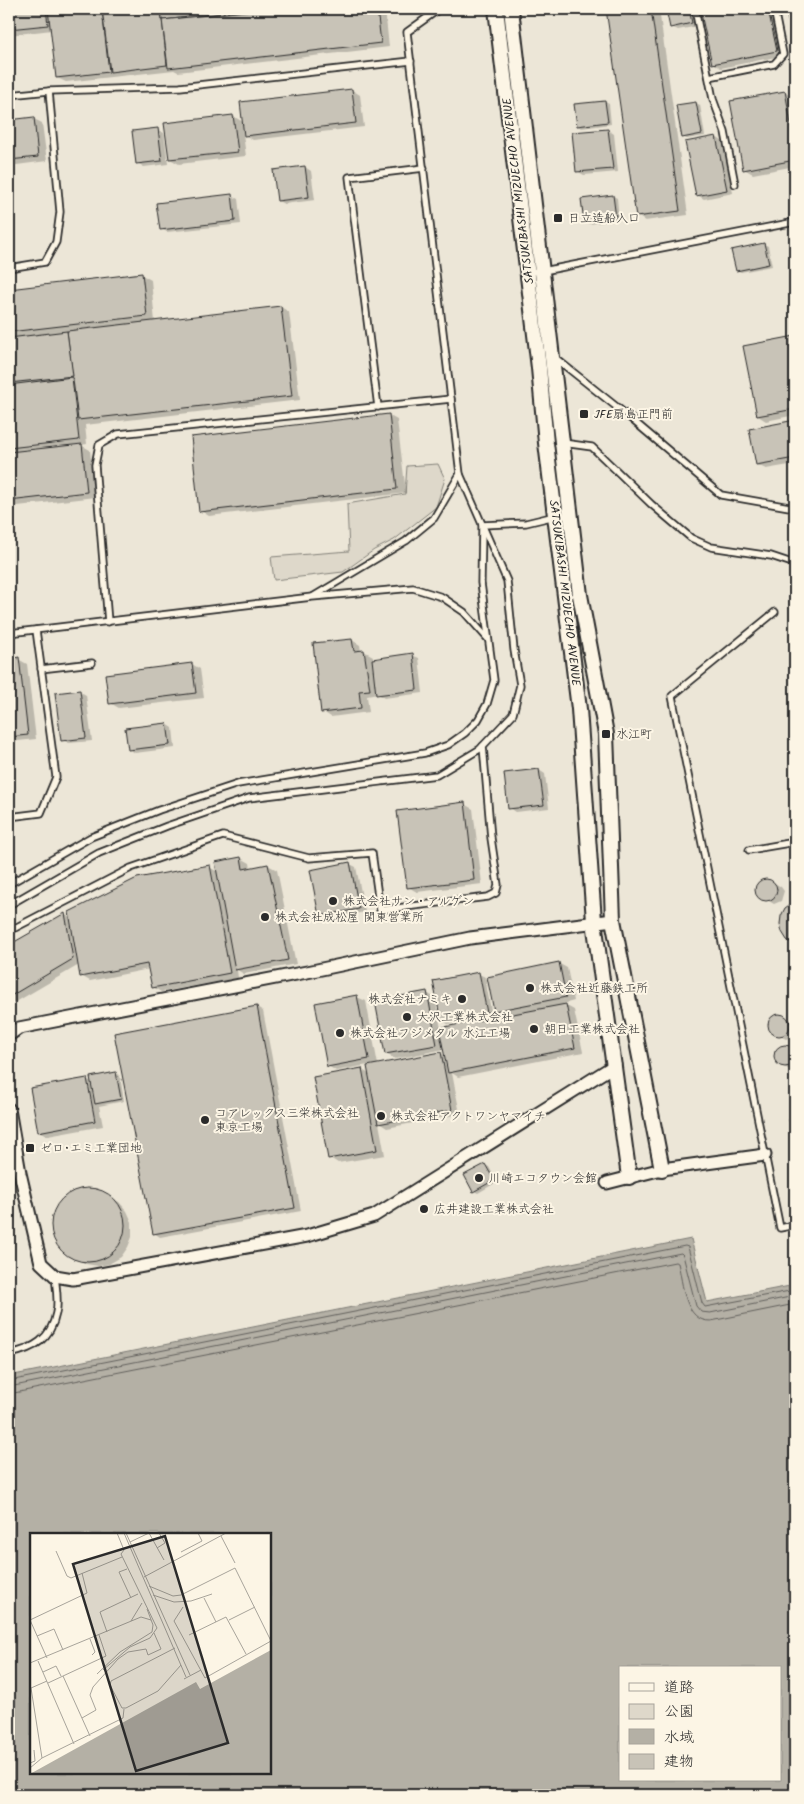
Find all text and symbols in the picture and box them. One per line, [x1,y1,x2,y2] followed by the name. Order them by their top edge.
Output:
[498,96,539,285] street label: SATSUKIBASHI MIZUECHO AVENUE
[568,209,640,228] place label: 日立造船入口
[552,212,564,224] marker: 日立造船入口
[594,405,673,424] place label: JFE扇島正門前
[578,408,590,420] marker: JFE扇島正門前
[544,499,585,688] street label: SATSUKIBASHI MIZUECHO AVENUE
[616,725,652,744] place label: 水江町
[600,728,612,740] marker: 水江町
[343,892,474,911] place label: 株式会社サン・アルゲン
[327,895,339,907] marker: 株式会社サン・アルゲン
[275,908,424,927] place label: 株式会社成松屋 関東営業所
[259,911,271,923] marker: 株式会社成松屋 関東営業所
[540,979,648,998] place label: 株式会社近藤鉄工所
[524,982,536,994] marker: 株式会社近藤鉄工所
[368,990,452,1009] place label: 株式会社ナミキ
[456,993,468,1005] marker: 株式会社ナミキ
[417,1008,513,1027] place label: 大沢工業株式会社
[401,1011,413,1023] marker: 大沢工業株式会社
[544,1020,640,1039] place label: 朝日工業株式会社
[528,1023,540,1035] marker: 朝日工業株式会社
[350,1024,511,1043] place label: 株式会社フジメタル 水江工場
[334,1027,346,1039] marker: 株式会社フジメタル 水江工場
[215,1104,359,1137] place label: コアレックス三栄株式会社 東京工場
[391,1107,546,1126] place label: 株式会社アクトワンヤマイチ
[375,1110,387,1122] marker: 株式会社アクトワンヤマイチ
[199,1114,211,1126] marker: コアレックス三栄株式会社 東京工場
[40,1139,142,1158] place label: ゼロ･エミ工業団地
[24,1142,36,1154] marker: ゼロ･エミ工業団地
[489,1169,597,1188] place label: 川崎エコタウン会館
[473,1172,485,1184] marker: 川崎エコタウン会館
[434,1200,554,1219] place label: 広井建設工業株式会社
[418,1203,430,1215] marker: 広井建設工業株式会社
[30,1533,271,1774] inset map
[619,1666,782,1782] legend
[664,1676,694,1700] text: 道路
[664,1700,694,1724] text: 公園
[664,1726,694,1750] text: 水域
[664,1750,694,1774] text: 建物

